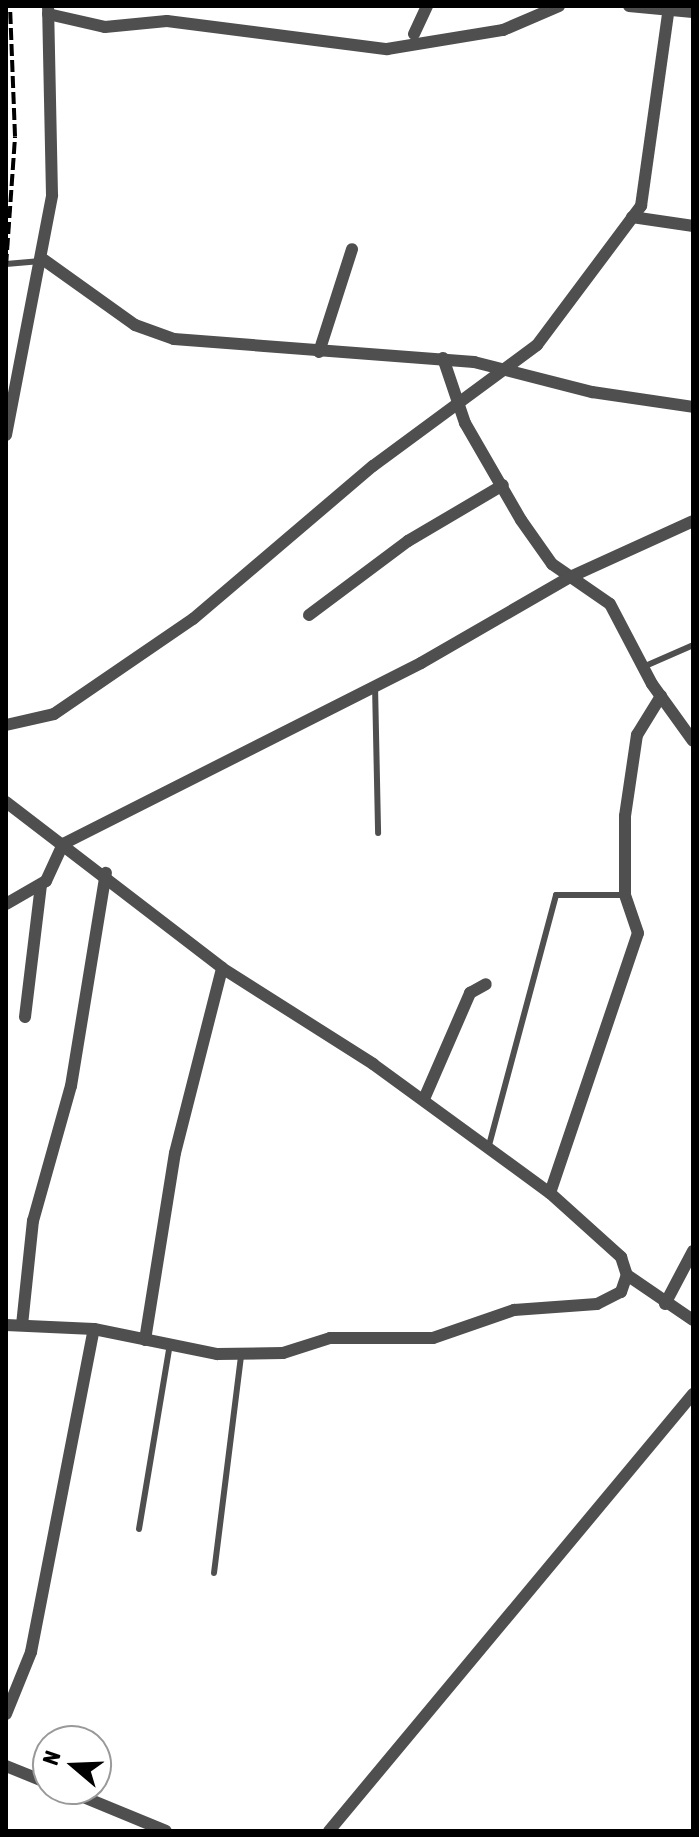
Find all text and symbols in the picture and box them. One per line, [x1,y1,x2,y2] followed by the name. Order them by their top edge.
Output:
[32,1725,112,1805] north arrow
[37,1747,66,1768] text: N

